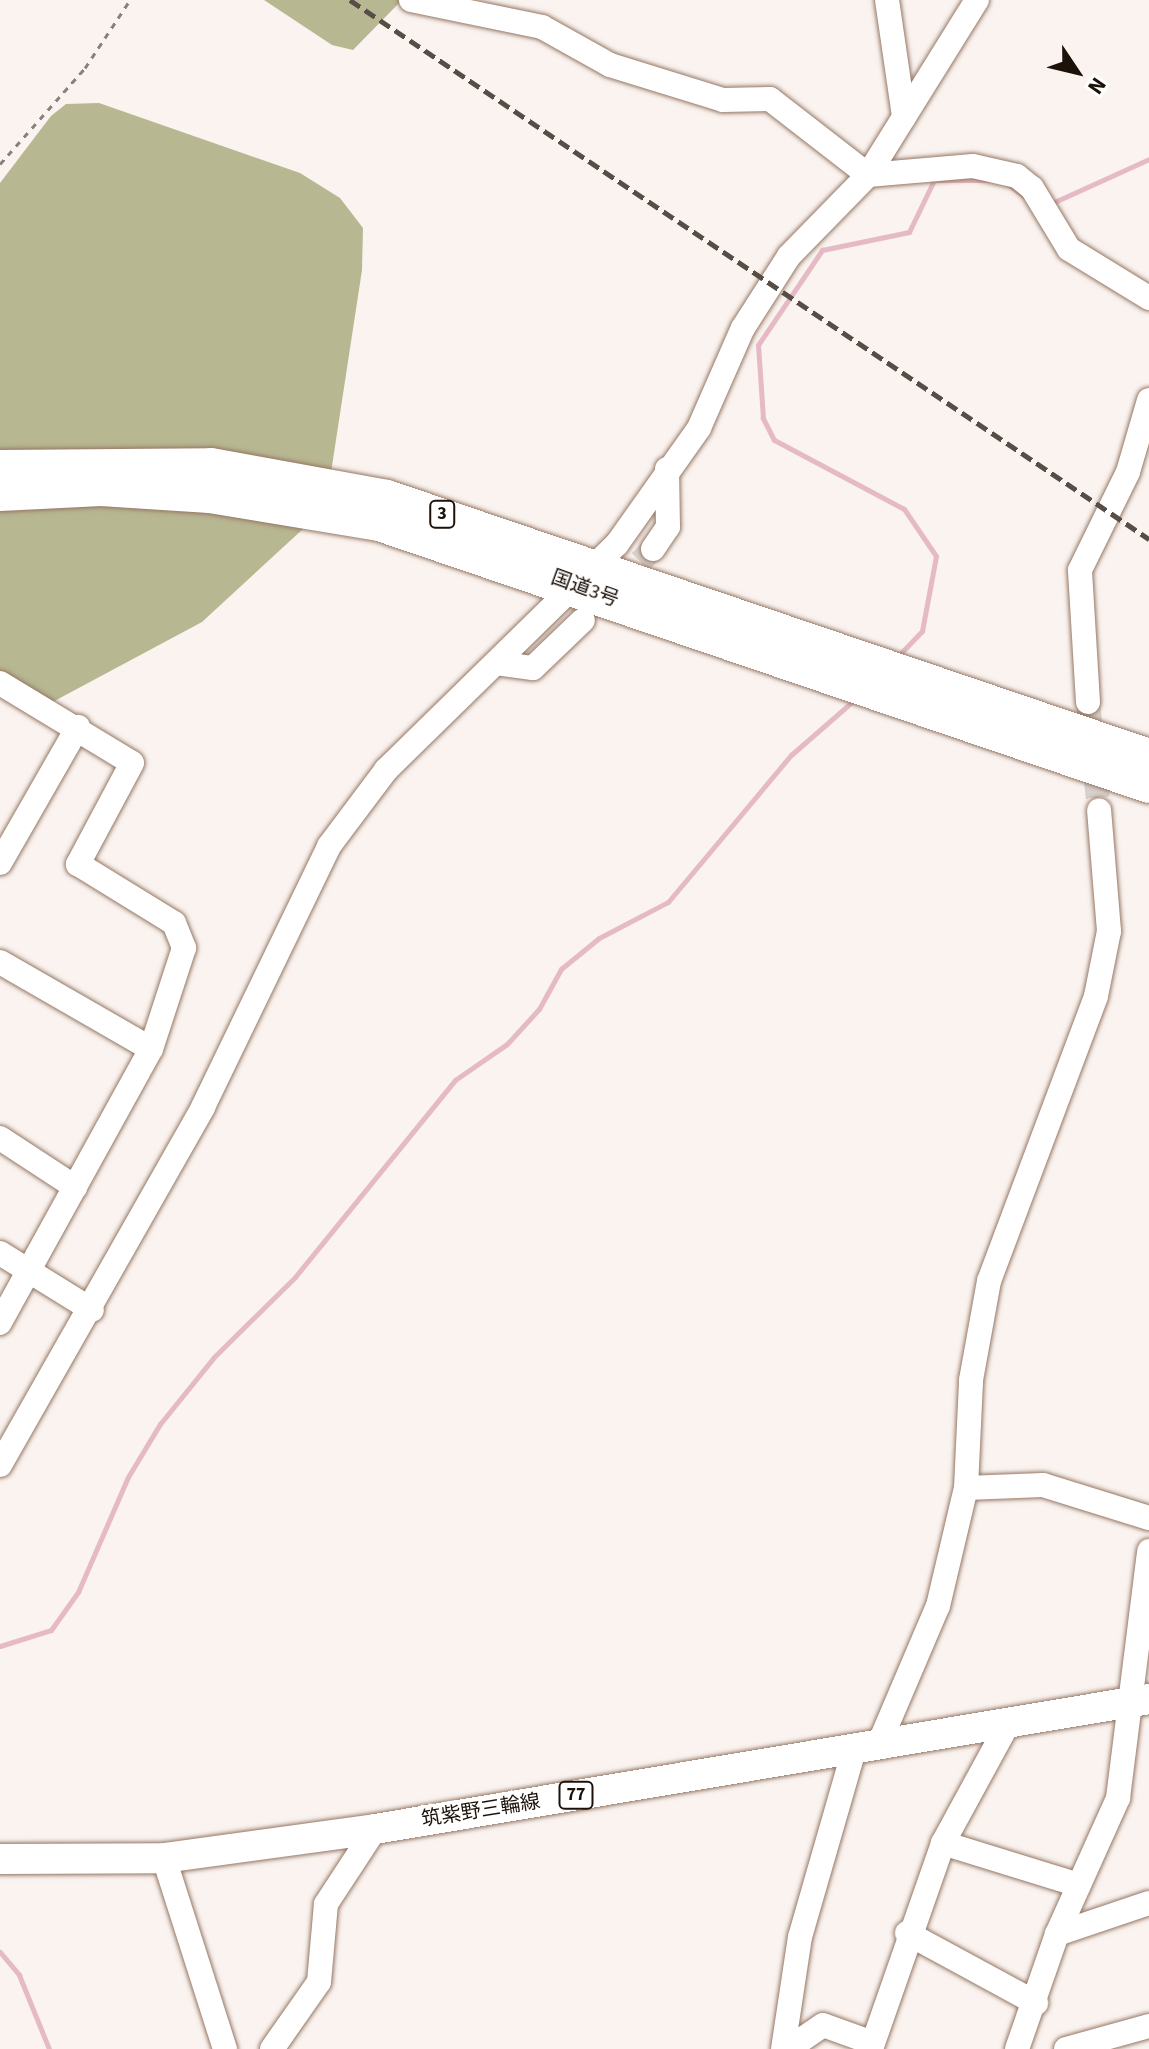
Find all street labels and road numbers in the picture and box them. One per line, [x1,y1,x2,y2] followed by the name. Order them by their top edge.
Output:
[428,500,456,528] road number: 3
[548,566,622,612] street label: 国道3号
[558,1781,594,1809] road number: 77
[420,1790,542,1832] street label: 筑紫野三輪線

